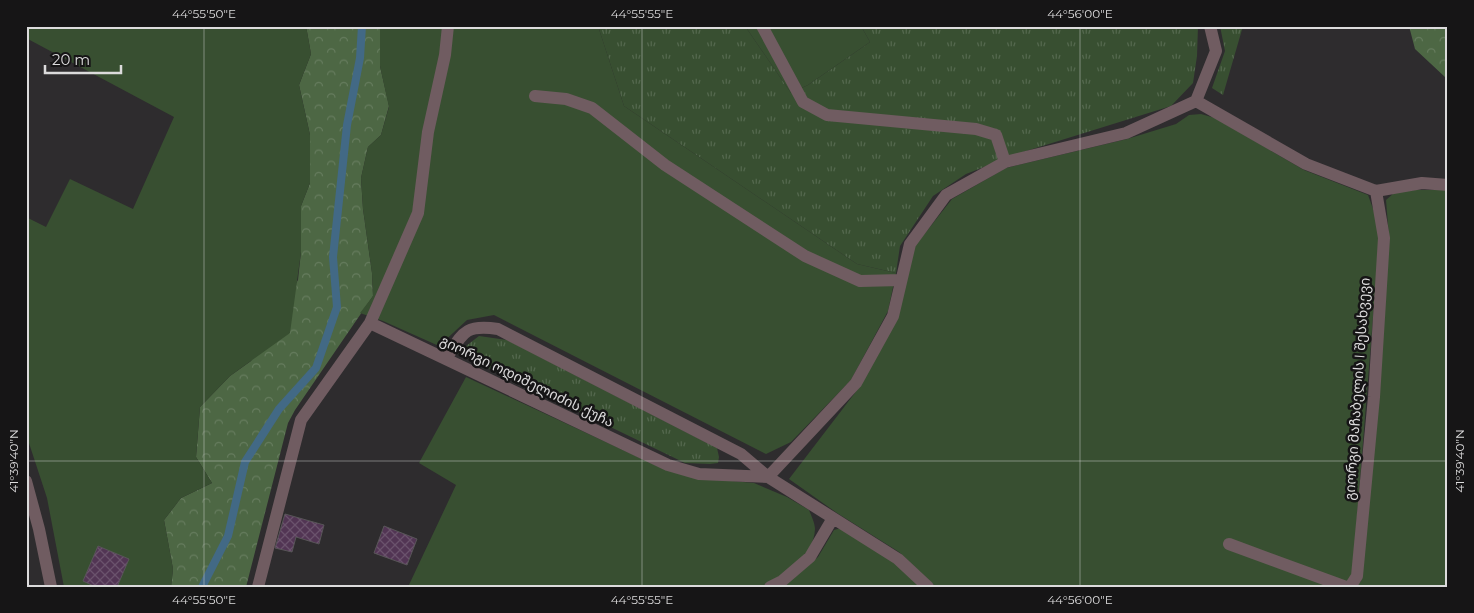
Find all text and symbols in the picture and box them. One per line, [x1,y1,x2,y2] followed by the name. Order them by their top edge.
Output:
[172,6,236,21] text: 44°55'50"E
[611,6,673,21] text: 44°55'55"E
[1047,6,1113,21] text: 44°56'00"E
[45,42,121,74] scale bar
[52,50,90,69] text: 20 m
[1340,277,1374,501] street label: გიორგი მაჩაბელის I შესახვევი
[437,331,617,431] street label: გიორგი ოდიშელიძის ქუჩა
[6,429,21,493] text: 41°39'40"N
[1452,429,1467,493] text: 41°39'40"N
[172,592,236,607] text: 44°55'50"E
[611,592,673,607] text: 44°55'55"E
[1047,592,1113,607] text: 44°56'00"E

